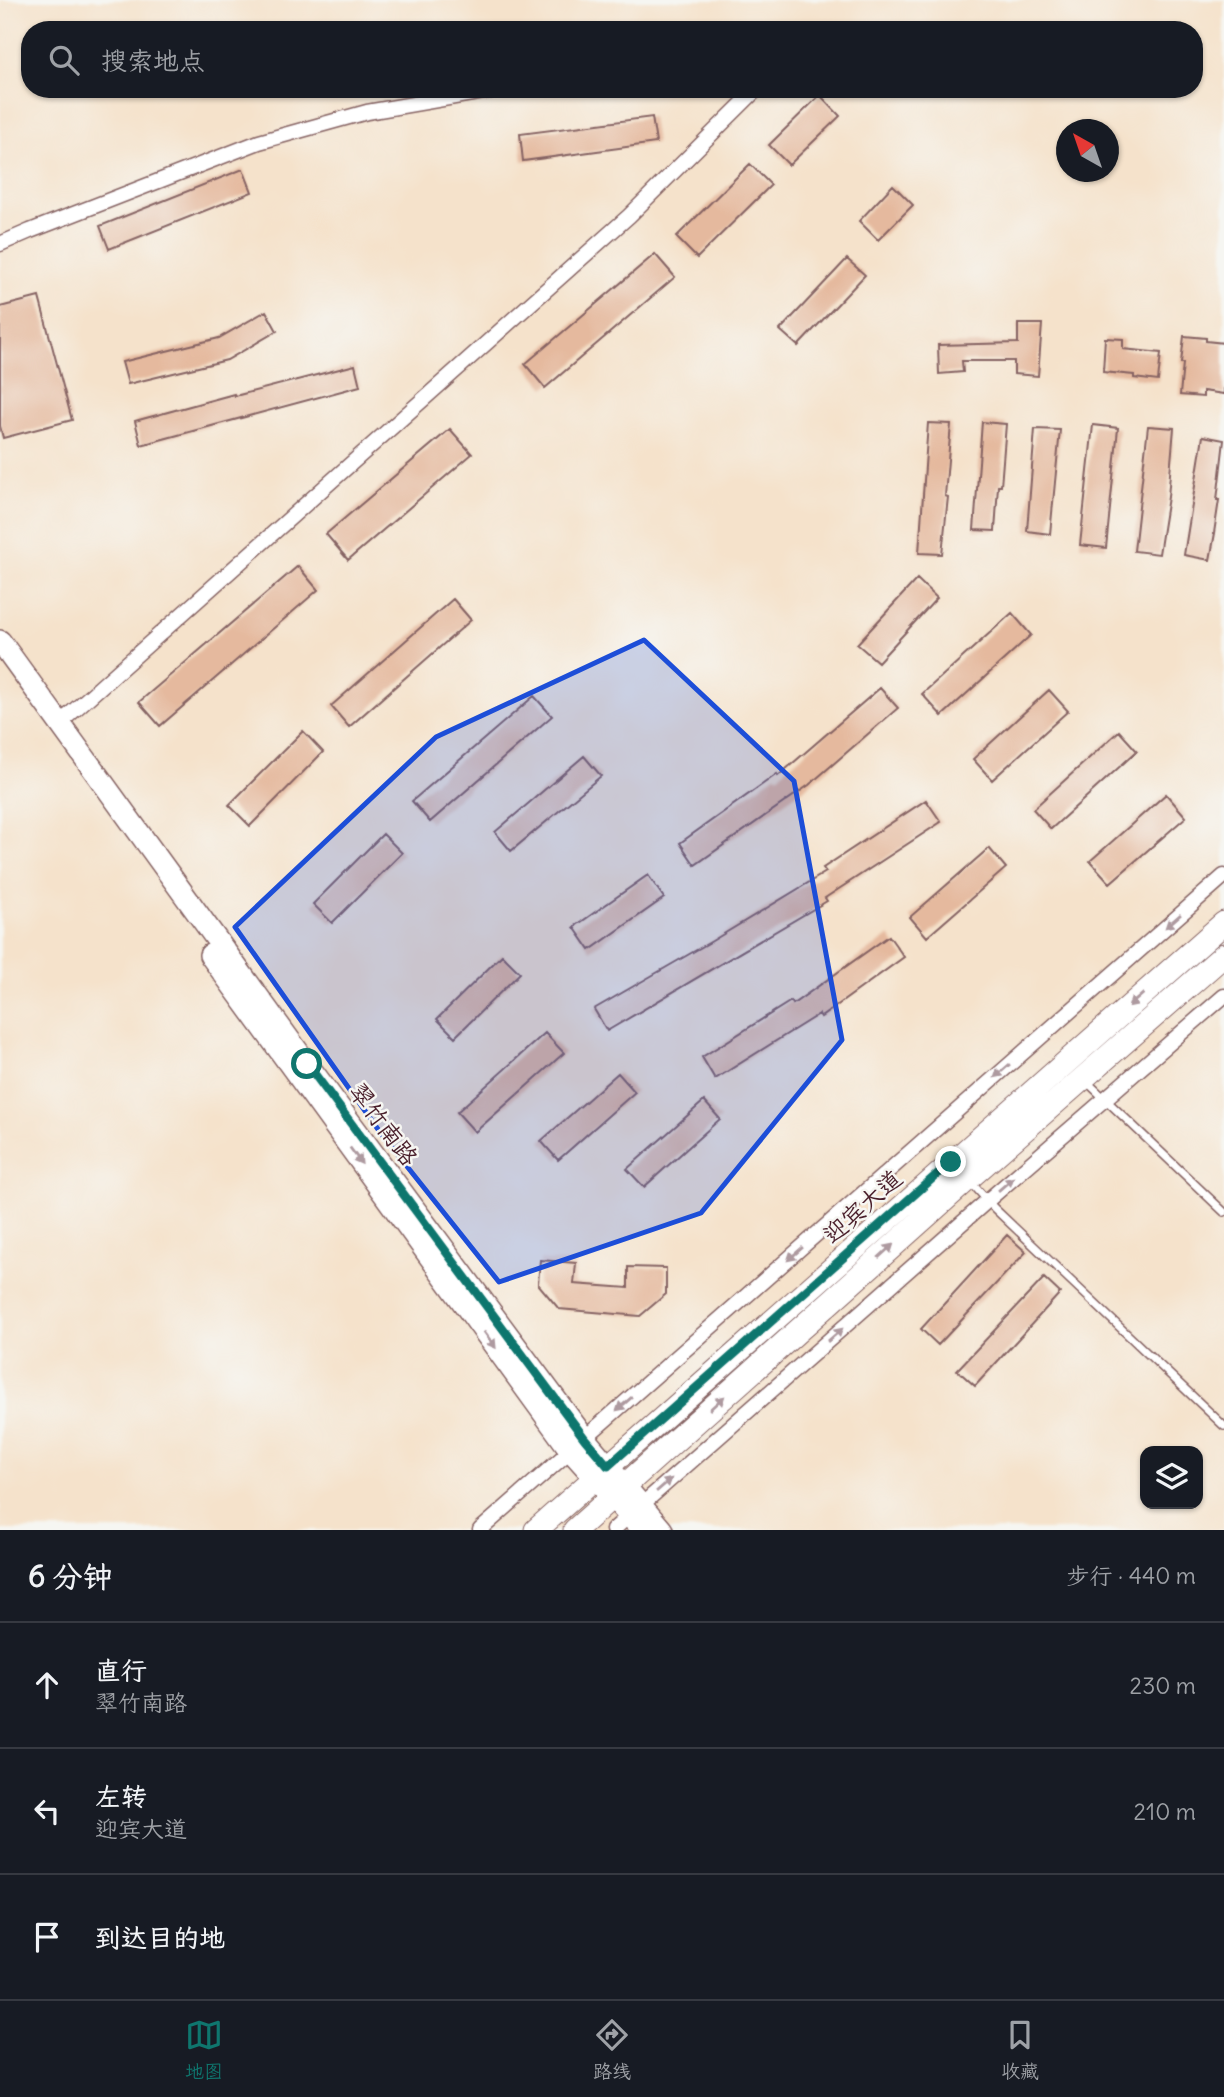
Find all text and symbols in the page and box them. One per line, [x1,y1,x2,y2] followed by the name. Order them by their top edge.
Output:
[21,21,1203,98] search box
[45,41,83,79] icon: search
[101,44,205,77] text: 搜索地点
[1056,119,1119,182] north arrow
[1164,913,1182,929] one-way arrow
[1127,992,1144,1007] one-way arrow
[291,1048,322,1079] route start
[993,1063,1011,1079] one-way arrow
[343,1077,425,1171] street label: 翠竹南路
[935,1146,966,1177] route end
[348,1147,362,1165] one-way arrow
[816,1163,908,1249] street label: 迎宾大道
[997,1176,1015,1192] one-way arrow
[878,1244,895,1259] one-way arrow
[786,1246,803,1261] one-way arrow
[826,1327,843,1343] one-way arrow
[483,1331,497,1349] one-way arrow
[616,1396,633,1412] one-way arrow
[708,1396,725,1411] one-way arrow
[1140,1446,1203,1509] map controls
[1140,1446,1203,1509] button: layers
[655,1477,673,1493] one-way arrow
[28,1557,112,1595] text: 6 分钟
[1067,1561,1196,1590] text: 步行 · 440 m
[95,1654,147,1687] text: 直行
[28,1666,66,1704] icon: ahead
[1130,1671,1196,1700] text: 230 m
[95,1688,187,1717] text: 翠竹南路
[95,1780,147,1813] text: 左转
[28,1792,66,1830] icon: left
[1133,1797,1196,1826] text: 210 m
[95,1814,187,1843] text: 迎宾大道
[28,1918,66,1956] icon: arrive
[95,1921,225,1954] text: 到达目的地
[185,2016,223,2083] tab: 地图
[593,2016,631,2083] tab: 路线
[1001,2016,1039,2083] tab: 收藏

